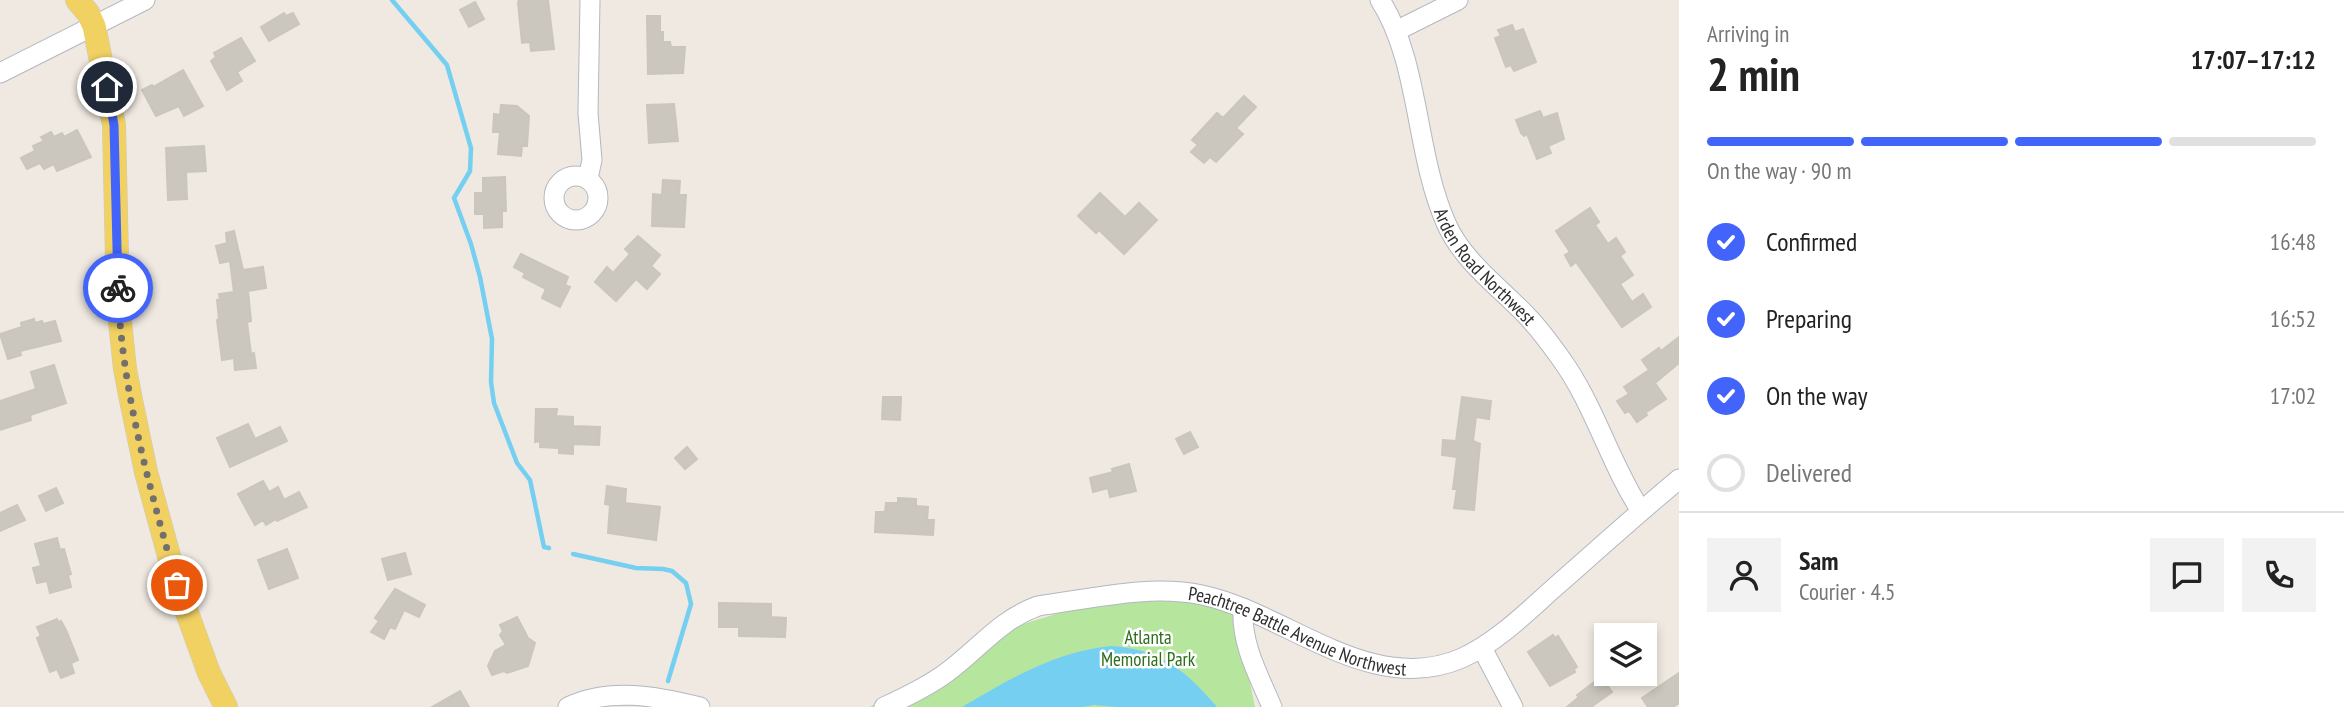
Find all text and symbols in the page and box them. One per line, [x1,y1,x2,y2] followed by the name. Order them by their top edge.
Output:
[1707,19,1789,48] text: Arriving in
[2191,43,2316,76] text: 17:07–17:12
[1707,44,1800,104] text: 2 min
[77,57,137,117] pin
[88,68,126,106] icon: home
[1707,156,1851,185] text: On the way · 90 m
[1429,204,1542,330] street label: Arden Road Northwest
[1707,223,1745,261] icon: check
[1766,225,1857,258] text: Confirmed
[2270,227,2316,256] text: 16:48
[83,253,153,323] courier
[99,269,137,307] icon: bike
[1707,300,1745,338] icon: check
[1766,302,1852,335] text: Preparing
[2270,304,2316,333] text: 16:52
[1707,377,1745,415] icon: check
[1766,379,1868,412] text: On the way
[2270,381,2316,410] text: 17:02
[1766,456,1852,489] text: Delivered
[1707,538,1781,612] button: person
[2150,538,2224,612] button: chat
[2242,538,2316,612] button: phone
[1799,544,1838,577] text: Sam
[147,555,207,615] pin
[158,566,196,604] icon: bag
[1799,577,1895,606] text: Courier · 4.5
[1187,581,1408,681] street label: Peachtree Battle Avenue Northwest
[1594,623,1657,686] map controls
[1594,623,1657,686] button: layers
[1101,625,1196,671] park label: Atlanta Memorial Park

